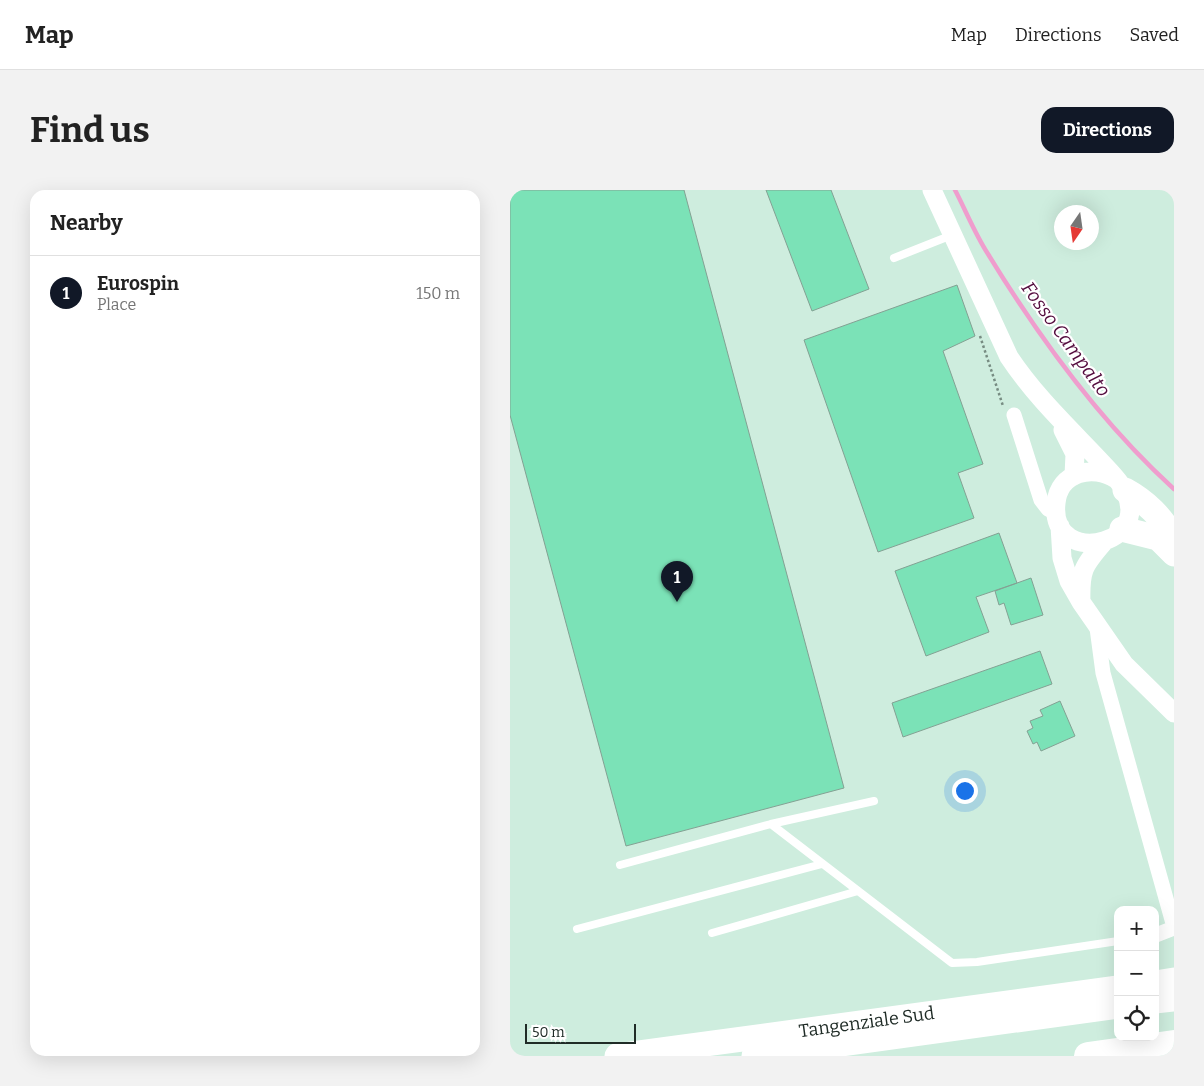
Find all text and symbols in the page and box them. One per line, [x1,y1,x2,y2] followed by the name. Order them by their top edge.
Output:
[25,21,74,49] text: Map
[951,24,987,46] text: Map
[1015,24,1102,46] text: Directions
[1130,24,1179,46] text: Saved
[1041,107,1174,153] button: Directions
[30,109,150,151] text: Find us
[1054,205,1099,250] north arrow
[50,210,123,236] text: Nearby
[97,272,179,295] text: Eurospin
[1017,277,1115,401] water label: Fosso Campalto
[63,284,69,303] text: 1
[416,284,460,303] text: 150 m
[97,295,136,314] text: Place
[661,561,693,602] pin: 1
[952,778,978,804] your location
[1114,906,1159,1041] map controls
[1114,906,1159,951] button: +
[1114,951,1159,996] button: −
[1114,996,1159,1041] button: locate
[798,1002,936,1042] street label: Tangenziale Sud
[525,1021,636,1044] scale bar
[532,1024,565,1041] text: 50 m

